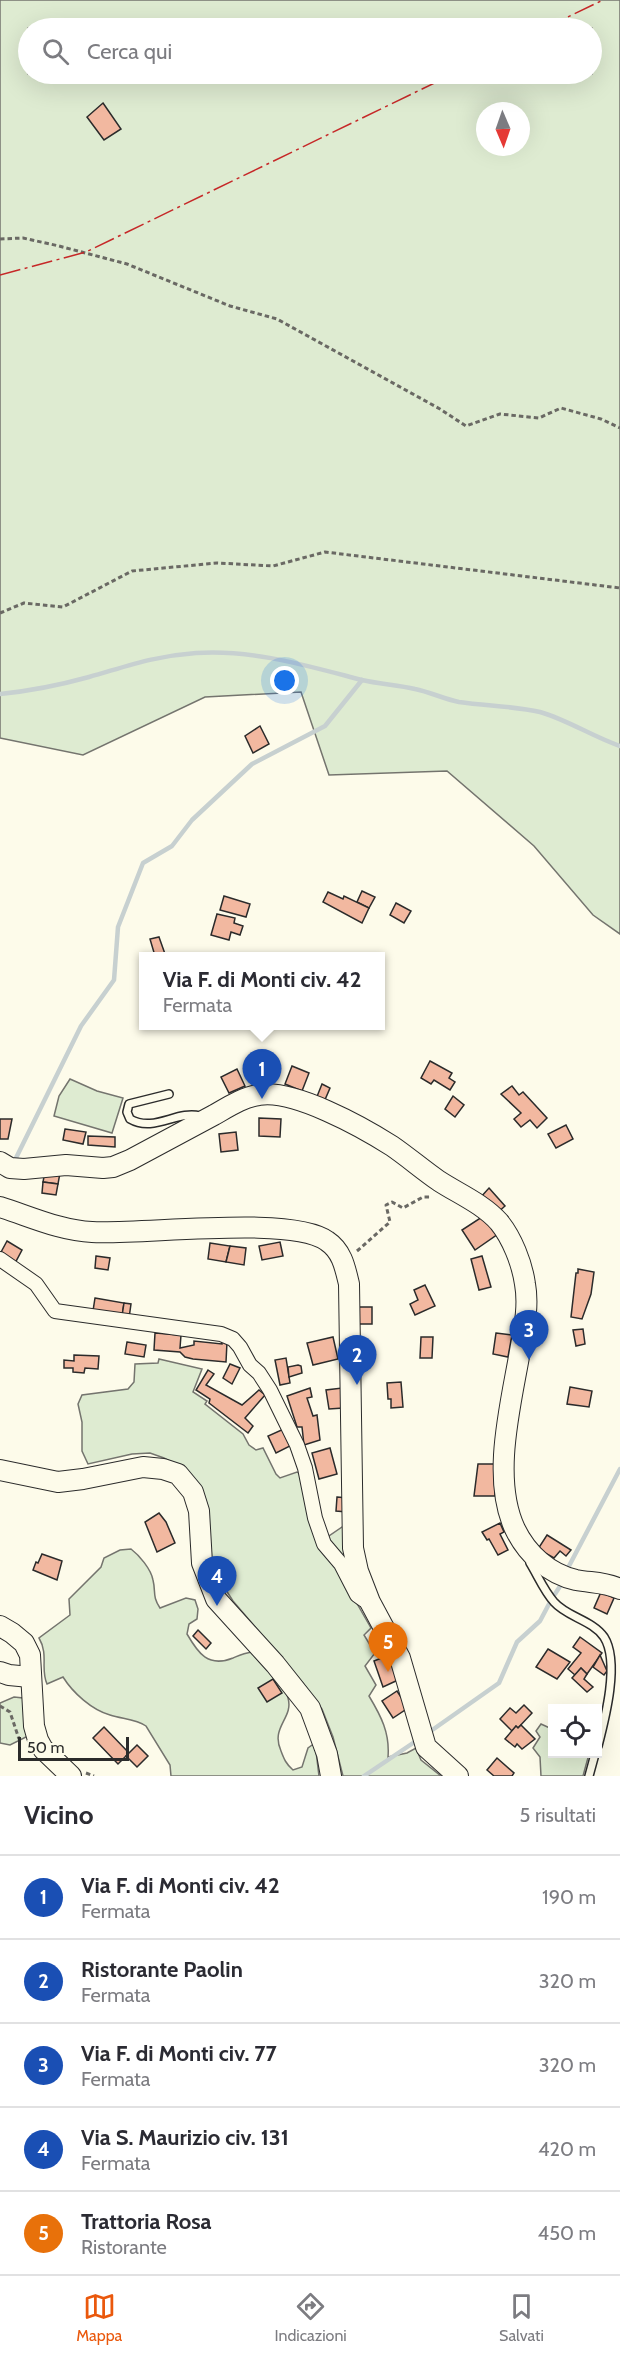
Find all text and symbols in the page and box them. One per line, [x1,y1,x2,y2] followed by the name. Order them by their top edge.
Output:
[18,18,602,84] search box
[39,35,72,68] icon: search
[87,38,172,65] text: Cerca qui
[476,102,530,156] north arrow
[270,666,299,695] your location
[139,952,385,1030] popup
[163,966,361,993] text: Via F. di Monti civ. 42
[163,993,232,1017] text: Fermata
[242,1050,282,1099] pin: 1
[510,1310,548,1360] pin: 3
[338,1336,376,1385] pin: 2
[198,1556,236,1606] pin: 4
[368,1622,408,1672] pin: 5
[548,1704,602,1758] map controls
[548,1704,602,1758] button: locate
[18,1734,129,1762] scale bar
[27,1738,64,1757] text: 50 m
[24,1799,93,1831] text: Vicino
[520,1803,596,1827] text: 5 risultati
[81,1872,280,1899] text: Via F. di Monti civ. 42
[40,1885,47,1909] text: 1
[542,1885,596,1909] text: 190 m
[81,1899,150,1923] text: Fermata
[81,1956,243,1983] text: Ristorante Paolin
[38,1969,49,1993] text: 2
[539,1969,596,1993] text: 320 m
[81,1983,150,2007] text: Fermata
[81,2040,277,2067] text: Via F. di Monti civ. 77
[38,2053,49,2077] text: 3
[539,2053,596,2077] text: 320 m
[81,2067,150,2091] text: Fermata
[81,2124,289,2151] text: Via S. Maurizio civ. 131
[37,2137,50,2161] text: 4
[538,2137,596,2161] text: 420 m
[81,2151,150,2175] text: Fermata
[81,2208,212,2235] text: Trattoria Rosa
[38,2221,49,2245] text: 5
[538,2221,596,2245] text: 450 m
[81,2235,167,2259] text: Ristorante
[76,2290,122,2345] tab: Mappa
[275,2290,347,2345] tab: Indicazioni
[499,2290,544,2345] tab: Salvati

